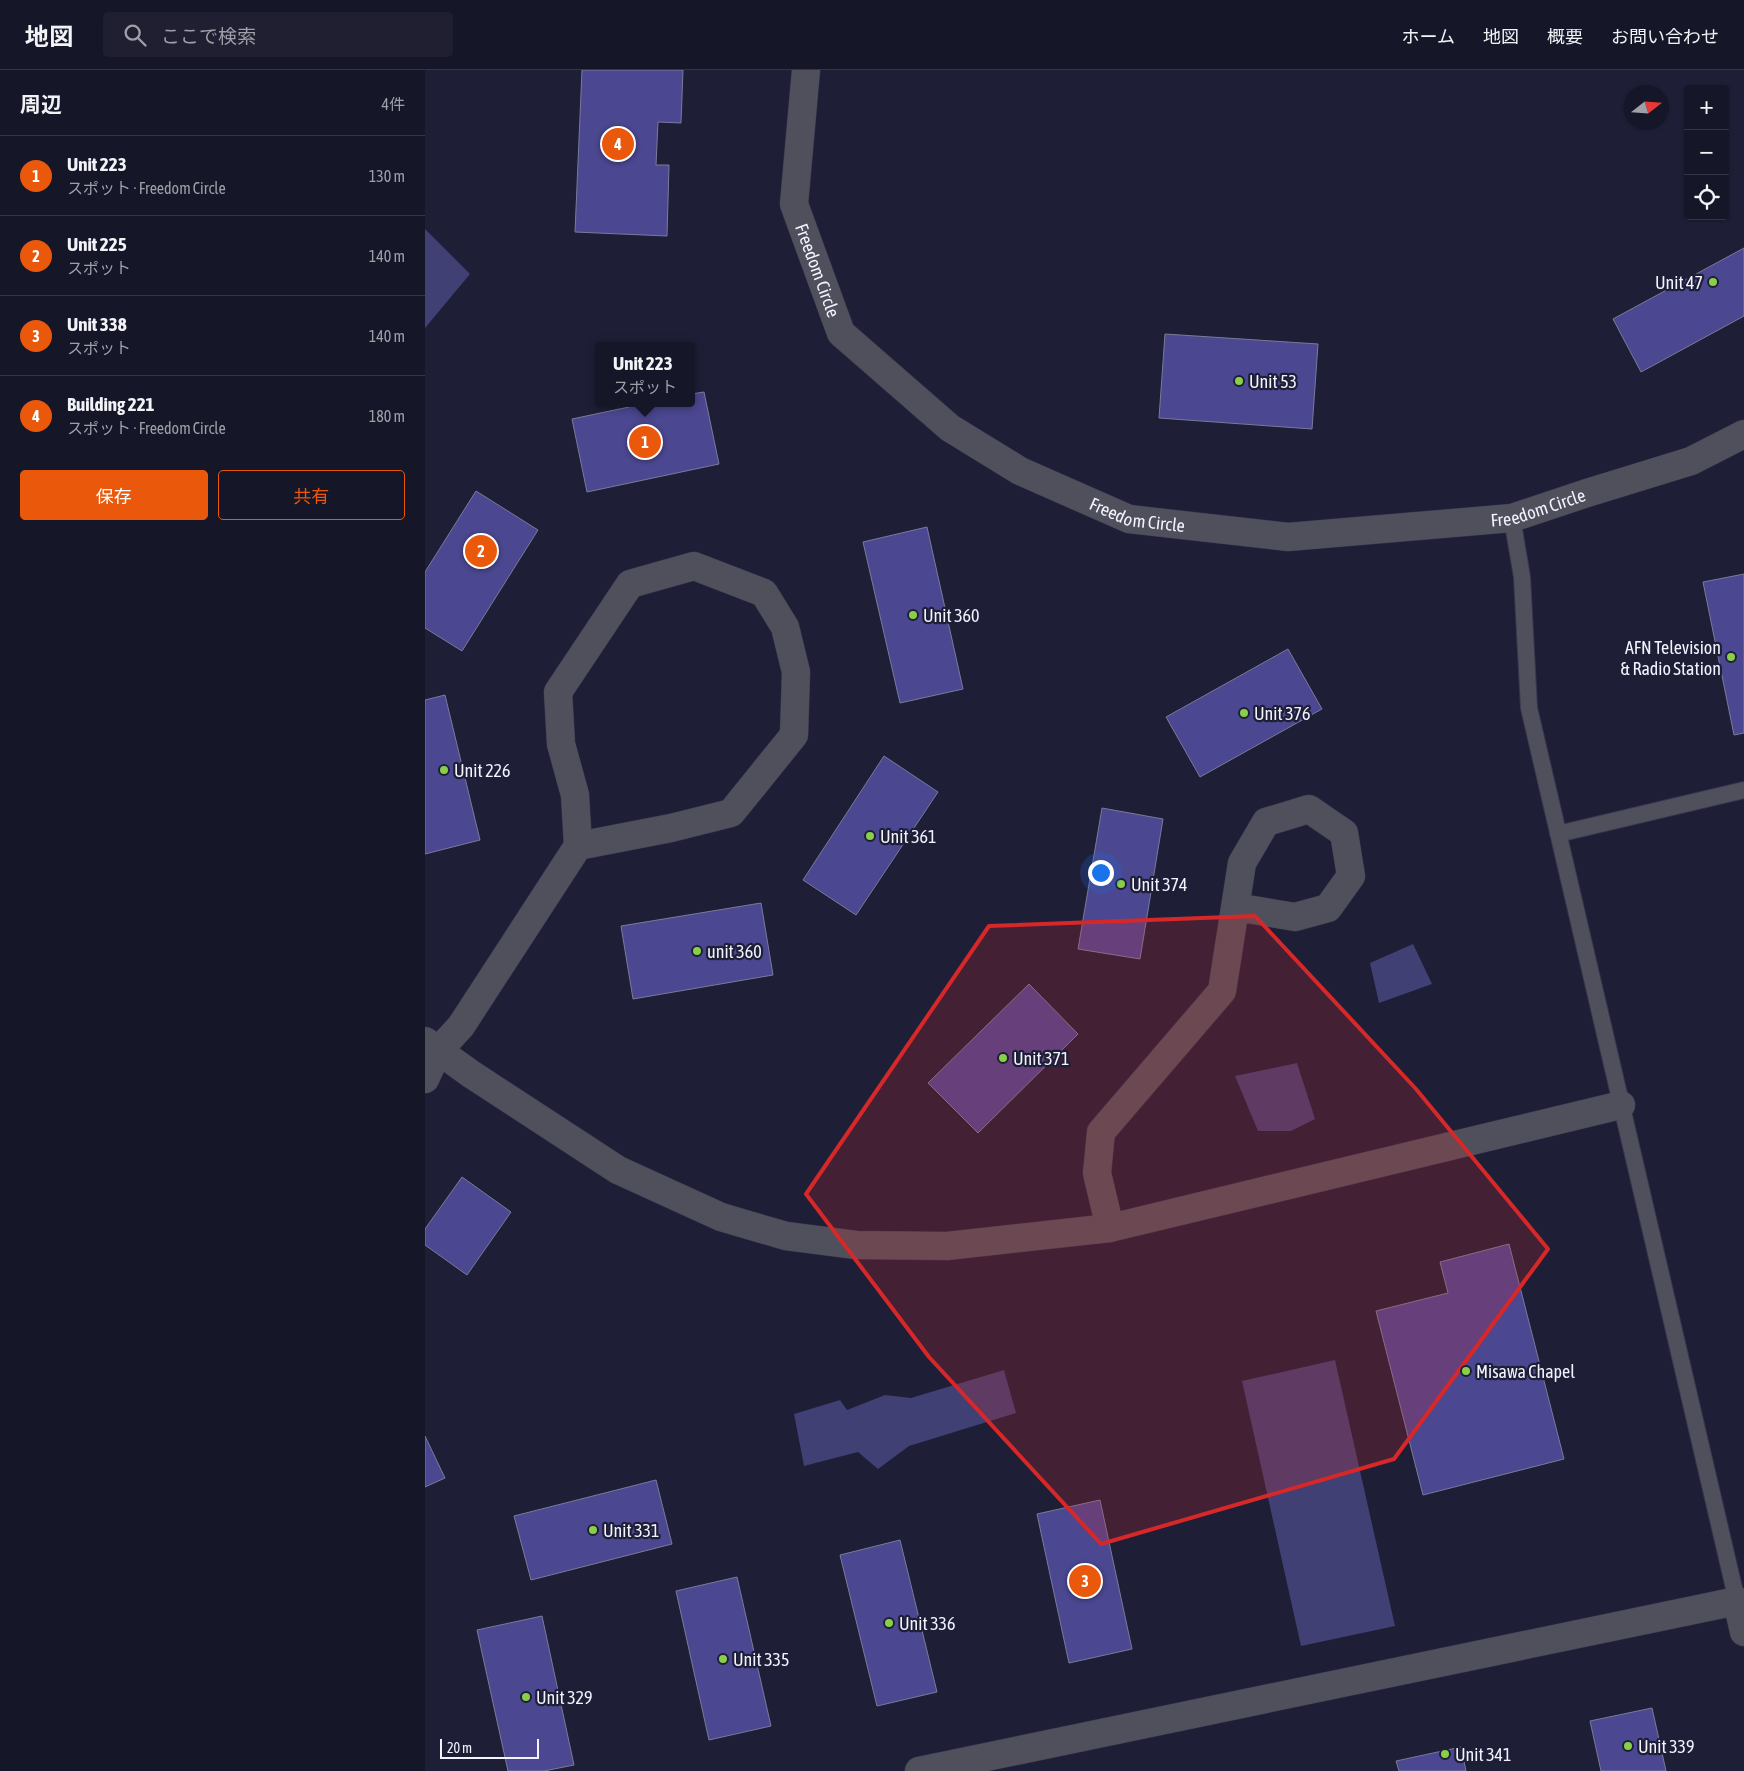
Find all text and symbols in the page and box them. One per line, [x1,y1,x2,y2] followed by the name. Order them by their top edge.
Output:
[103,12,453,57] search box
[121,21,149,49] icon: search
[25,23,73,50] text: 地図
[161,25,256,47] text: ここで検索
[1402,26,1455,47] text: ホーム
[1483,26,1519,47] text: 地図
[1547,26,1583,47] text: 概要
[1611,26,1719,47] text: お問い合わせ
[1624,85,1669,130] north arrow
[1684,85,1729,220] map controls
[1684,85,1729,130] button: +
[20,92,62,116] text: 周辺
[381,95,405,113] text: 4件
[602,125,634,163] pin: 4
[1684,130,1729,175] button: −
[67,153,127,175] text: Unit 223
[32,167,40,185] text: 1
[369,167,405,185] text: 130 m
[1684,175,1729,220] button: locate
[67,179,226,197] text: スポット · Freedom Circle
[792,221,845,320] street label: Freedom Circle
[67,233,127,255] text: Unit 225
[32,247,40,265] text: 2
[369,247,405,265] text: 140 m
[67,259,131,277] text: スポット
[1655,272,1703,293] place label: Unit 47
[1707,276,1719,288] marker: Unit 47
[67,313,127,335] text: Unit 338
[32,327,40,345] text: 3
[369,327,405,345] text: 140 m
[67,339,131,357] text: スポット
[595,342,695,407] popup
[613,352,673,374] text: Unit 223
[1249,371,1297,392] place label: Unit 53
[1233,375,1245,387] marker: Unit 53
[613,378,677,396] text: スポット
[67,393,155,415] text: Building 221
[32,407,40,425] text: 4
[369,407,405,425] text: 180 m
[67,419,226,437] text: スポット · Freedom Circle
[629,423,661,461] pin: 1
[20,470,208,520] button: 保存
[218,470,405,520] button: 共有
[1490,484,1588,530] street label: Freedom Circle
[1087,493,1186,536] street label: Freedom Circle
[465,532,497,570] pin: 2
[923,605,980,626] place label: Unit 360
[907,609,919,621] marker: Unit 360
[1621,637,1721,679] place label: AFN Television & Radio Station
[1725,651,1737,663] marker: AFN Television & Radio Station
[1254,703,1311,724] place label: Unit 376
[1238,707,1250,719] marker: Unit 376
[454,760,511,781] place label: Unit 226
[438,764,450,776] marker: Unit 226
[880,826,937,847] place label: Unit 361
[864,830,876,842] marker: Unit 361
[1088,860,1114,886] your location
[1131,874,1188,895] place label: Unit 374
[1115,878,1127,890] marker: Unit 374
[707,941,762,962] place label: unit 360
[691,945,703,957] marker: unit 360
[1013,1048,1070,1069] place label: Unit 371
[997,1052,1009,1064] marker: Unit 371
[1476,1361,1575,1382] place label: Misawa Chapel
[1460,1365,1472,1377] marker: Misawa Chapel
[603,1520,660,1541] place label: Unit 331
[587,1524,599,1536] marker: Unit 331
[1069,1562,1101,1600] pin: 3
[899,1613,956,1634] place label: Unit 336
[883,1617,895,1629] marker: Unit 336
[733,1649,790,1670] place label: Unit 335
[717,1653,729,1665] marker: Unit 335
[536,1687,593,1708] place label: Unit 329
[520,1691,532,1703] marker: Unit 329
[440,1736,539,1759] scale bar
[1638,1736,1695,1757] place label: Unit 339
[447,1740,472,1756] text: 20 m
[1622,1740,1634,1752] marker: Unit 339
[1455,1744,1512,1765] place label: Unit 341
[1439,1748,1451,1760] marker: Unit 341

